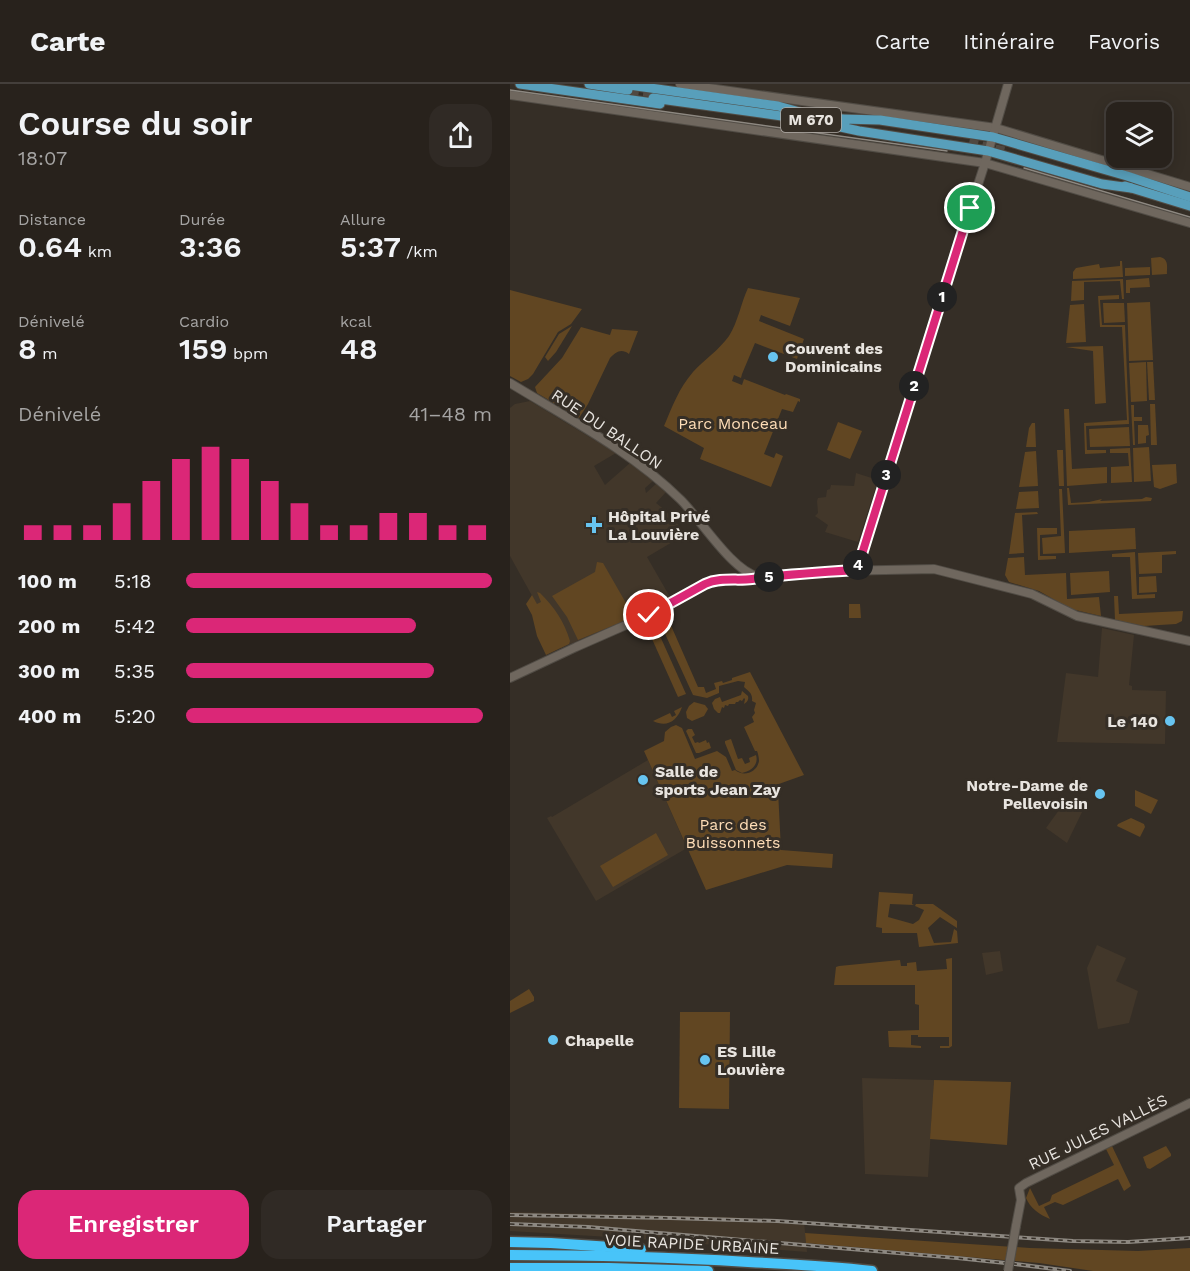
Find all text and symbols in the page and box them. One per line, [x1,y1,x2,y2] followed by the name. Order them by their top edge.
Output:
[30,25,105,58] text: Carte
[875,29,930,54] text: Carte
[963,29,1055,54] text: Itinéraire
[1088,29,1160,54] text: Favoris
[1106,102,1172,168] map controls
[1106,102,1172,168] button: layers
[18,104,253,143] text: Course du soir
[429,104,492,167] button: share
[781,108,841,132] road number: M 670
[18,146,67,170] text: 18:07
[944,182,995,233] pin
[953,191,986,224] icon: arrive
[18,210,86,229] text: Distance
[179,210,225,229] text: Durée
[340,210,386,229] text: Allure
[18,229,82,264] text: 0.64
[179,229,242,264] text: 3:36
[340,229,401,264] text: 5:37
[82,242,112,261] text: km
[401,242,438,261] text: /km
[927,282,957,312] pin: 1
[939,287,945,306] text: 1
[18,312,85,331] text: Dénivelé
[179,312,229,331] text: Cardio
[340,312,372,331] text: kcal
[18,331,37,366] text: 8
[179,331,227,366] text: 159
[340,331,378,366] text: 48
[785,339,883,376] place label: Couvent des Dominicains
[37,344,57,363] text: m
[227,344,268,363] text: bpm
[766,350,780,364] marker: Couvent des Dominicains
[899,371,929,401] pin: 2
[909,376,919,395] text: 2
[548,385,666,473] street label: RUE DU BALLON
[18,402,101,426] text: Dénivelé
[409,402,492,426] text: 41–48 m
[678,414,788,433] park label: Parc Monceau
[871,460,901,490] pin: 3
[881,465,891,484] text: 3
[608,507,710,544] place label: Hôpital Privé La Louvière
[585,516,603,534] marker: Hôpital Privé La Louvière
[843,550,873,580] pin: 4
[853,555,863,574] text: 4
[754,562,784,592] pin: 5
[764,567,774,586] text: 5
[18,569,77,593] text: 100 m
[114,569,152,593] text: 5:18
[623,589,674,640] pin
[632,598,665,631] icon: check
[18,614,80,638] text: 200 m
[114,614,155,638] text: 5:42
[18,659,80,683] text: 300 m
[114,659,155,683] text: 5:35
[18,704,81,728] text: 400 m
[114,704,156,728] text: 5:20
[1107,712,1158,731] place label: Le 140
[1163,714,1177,728] marker: Le 140
[655,762,781,799] place label: Salle de sports Jean Zay
[636,773,650,787] marker: Salle de sports Jean Zay
[966,776,1088,813] place label: Notre-Dame de Pellevoisin
[1093,787,1107,801] marker: Notre-Dame de Pellevoisin
[686,815,780,852] park label: Parc des Buissonnets
[565,1031,634,1050] place label: Chapelle
[546,1033,560,1047] marker: Chapelle
[717,1042,785,1079] place label: ES Lille Louvière
[698,1053,712,1067] marker: ES Lille Louvière
[1025,1090,1171,1174] street label: RUE JULES VALLÈS
[18,1190,249,1259] button: Enregistrer
[261,1190,492,1259] button: Partager
[604,1230,780,1258] street label: VOIE RAPIDE URBAINE

